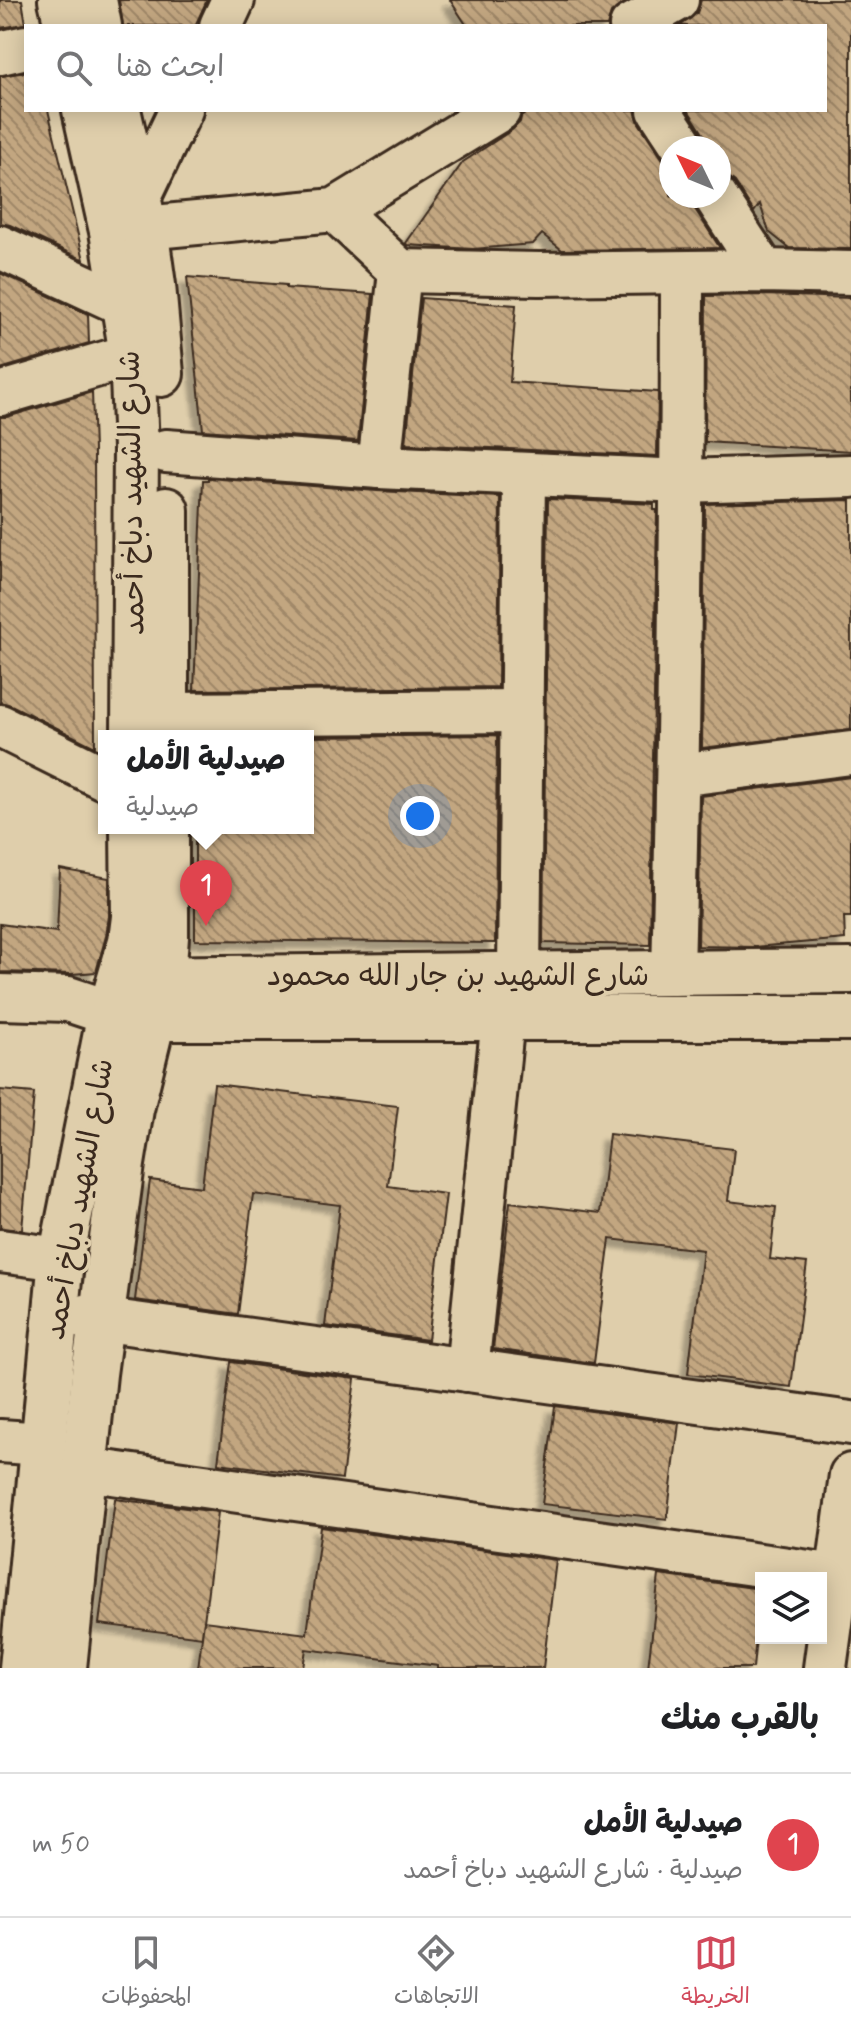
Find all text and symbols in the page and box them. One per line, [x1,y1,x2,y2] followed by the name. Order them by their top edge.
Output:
[24,24,827,112] search box
[52,46,96,90] icon: search
[116,48,224,87] text: ابحث هنا
[659,136,731,208] north arrow
[111,350,154,636] street label: شارع الشهيد دباخ أحمد
[98,730,314,834] popup
[126,741,286,780] text: صيدلية الأمل
[126,791,199,825] text: صيدلية
[400,796,440,836] your location
[180,860,232,926] pin: 1
[267,957,649,996] street label: شارع الشهيد بن جار الله محمود
[36,1056,123,1343] street label: شارع الشهيد دباخ أحمد
[755,1572,827,1644] map controls
[755,1572,827,1644] button: layers
[661,1697,819,1742] text: بالقرب منك
[583,1804,743,1843] text: صيدلية الأمل
[32,1828,90,1862] text: 50 m
[787,1828,799,1862] text: 1
[403,1854,743,1888] text: صيدلية · شارع الشهيد دباخ أحمد
[101,1931,192,2015] tab: المحفوظات
[394,1931,479,2015] tab: الاتجاهات
[681,1931,750,2015] tab: الخريطة

